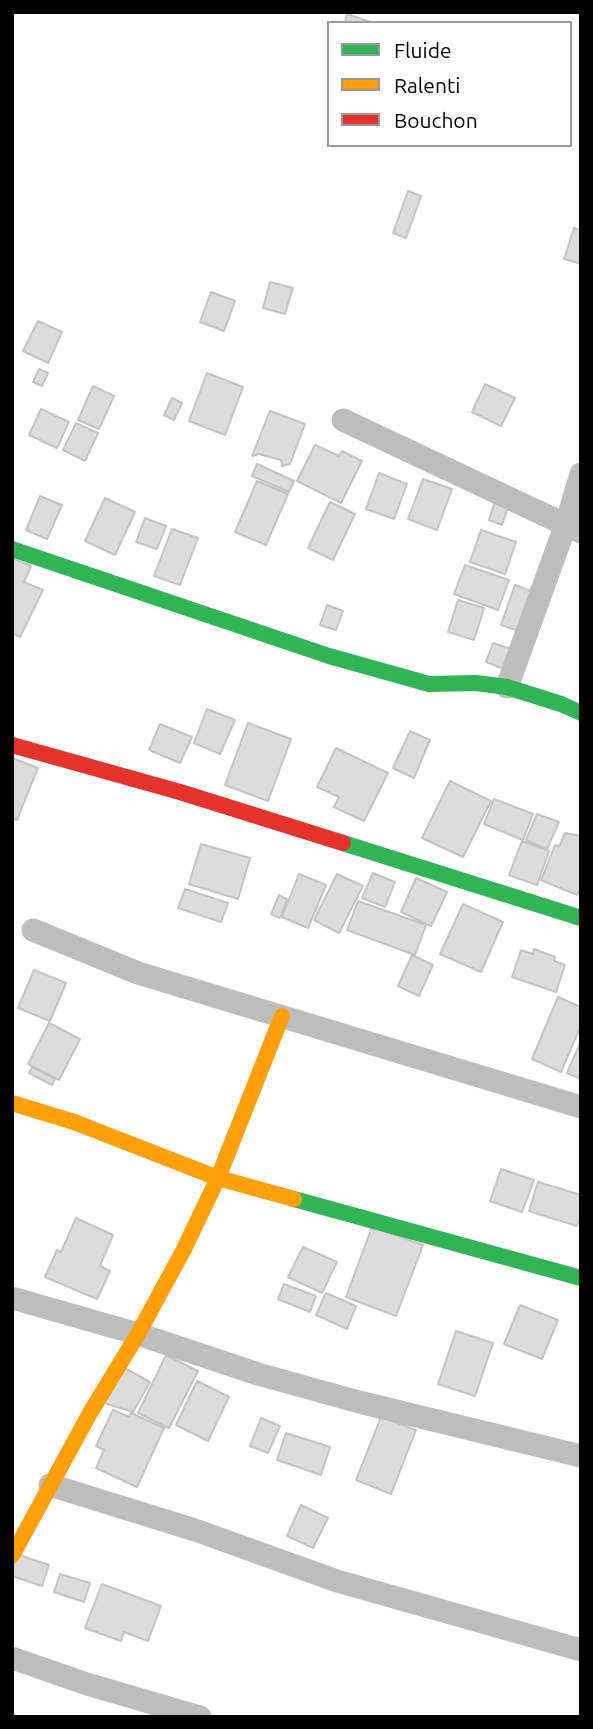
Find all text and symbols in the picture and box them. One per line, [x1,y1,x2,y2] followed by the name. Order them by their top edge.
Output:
[327,21,572,147] legend
[394,38,452,62] text: Fluide
[394,73,460,97] text: Ralenti
[394,108,478,132] text: Bouchon

